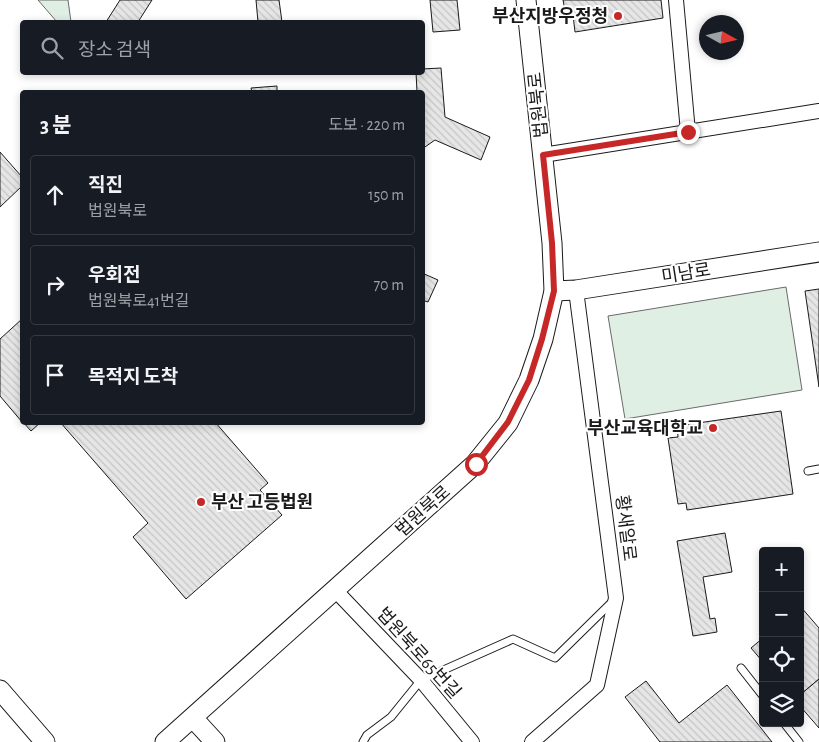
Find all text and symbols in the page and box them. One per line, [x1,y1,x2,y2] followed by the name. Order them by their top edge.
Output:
[492,7,608,26] place label: 부산지방우정청
[612,10,624,22] marker: 부산지방우정청
[699,15,744,60] north arrow
[20,20,425,75] search box
[38,34,66,62] icon: search
[78,41,151,60] text: 장소 검색
[526,71,551,139] street label: 법원북로
[40,115,72,136] text: 3 분
[328,117,405,133] text: 도보 · 220 m
[677,121,700,144] route end
[88,176,123,195] text: 직진
[41,181,69,209] icon: ahead
[368,187,404,203] text: 150 m
[88,203,147,219] text: 법원북로
[660,259,712,287] street label: 미남로
[88,266,140,285] text: 우회전
[41,271,69,299] icon: right
[373,277,404,293] text: 70 m
[88,293,190,309] text: 법원북로41번길
[41,361,69,389] icon: arrive
[88,368,178,387] text: 목적지 도착
[587,418,703,438] place label: 부산교육대학교
[707,422,719,434] marker: 부산교육대학교
[465,453,488,476] route start
[392,482,454,541] street label: 법원북로
[211,493,313,512] place label: 부산 고등법원
[612,494,640,562] street label: 황새알로
[195,496,207,508] marker: 부산 고등법원
[759,547,804,727] map controls
[759,547,804,592] button: +
[759,592,804,637] button: −
[373,604,464,703] street label: 법원북로65번길
[759,637,804,682] button: locate
[759,682,804,727] button: layers

